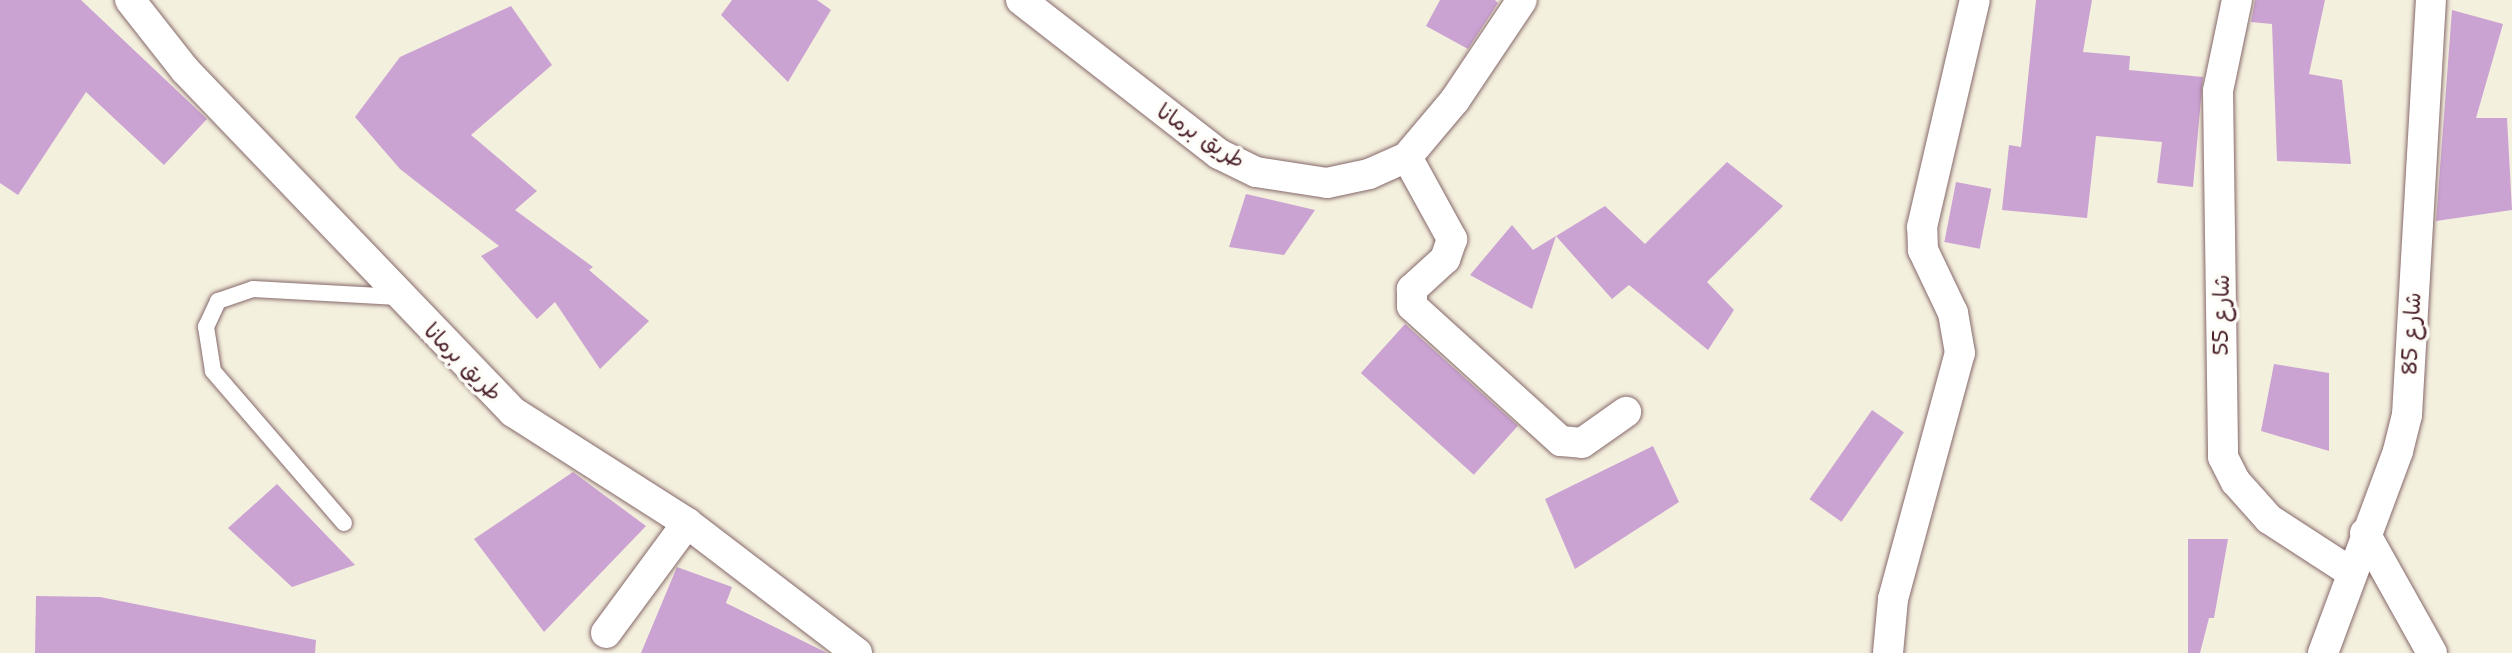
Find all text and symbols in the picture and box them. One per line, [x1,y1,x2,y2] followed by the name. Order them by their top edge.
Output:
[1152,98,1250,174] street label: طريق برمانا
[2207,274,2235,356] street label: شارع 55
[2396,292,2426,376] street label: شارع 85
[418,317,508,407] street label: طريق برمانا

